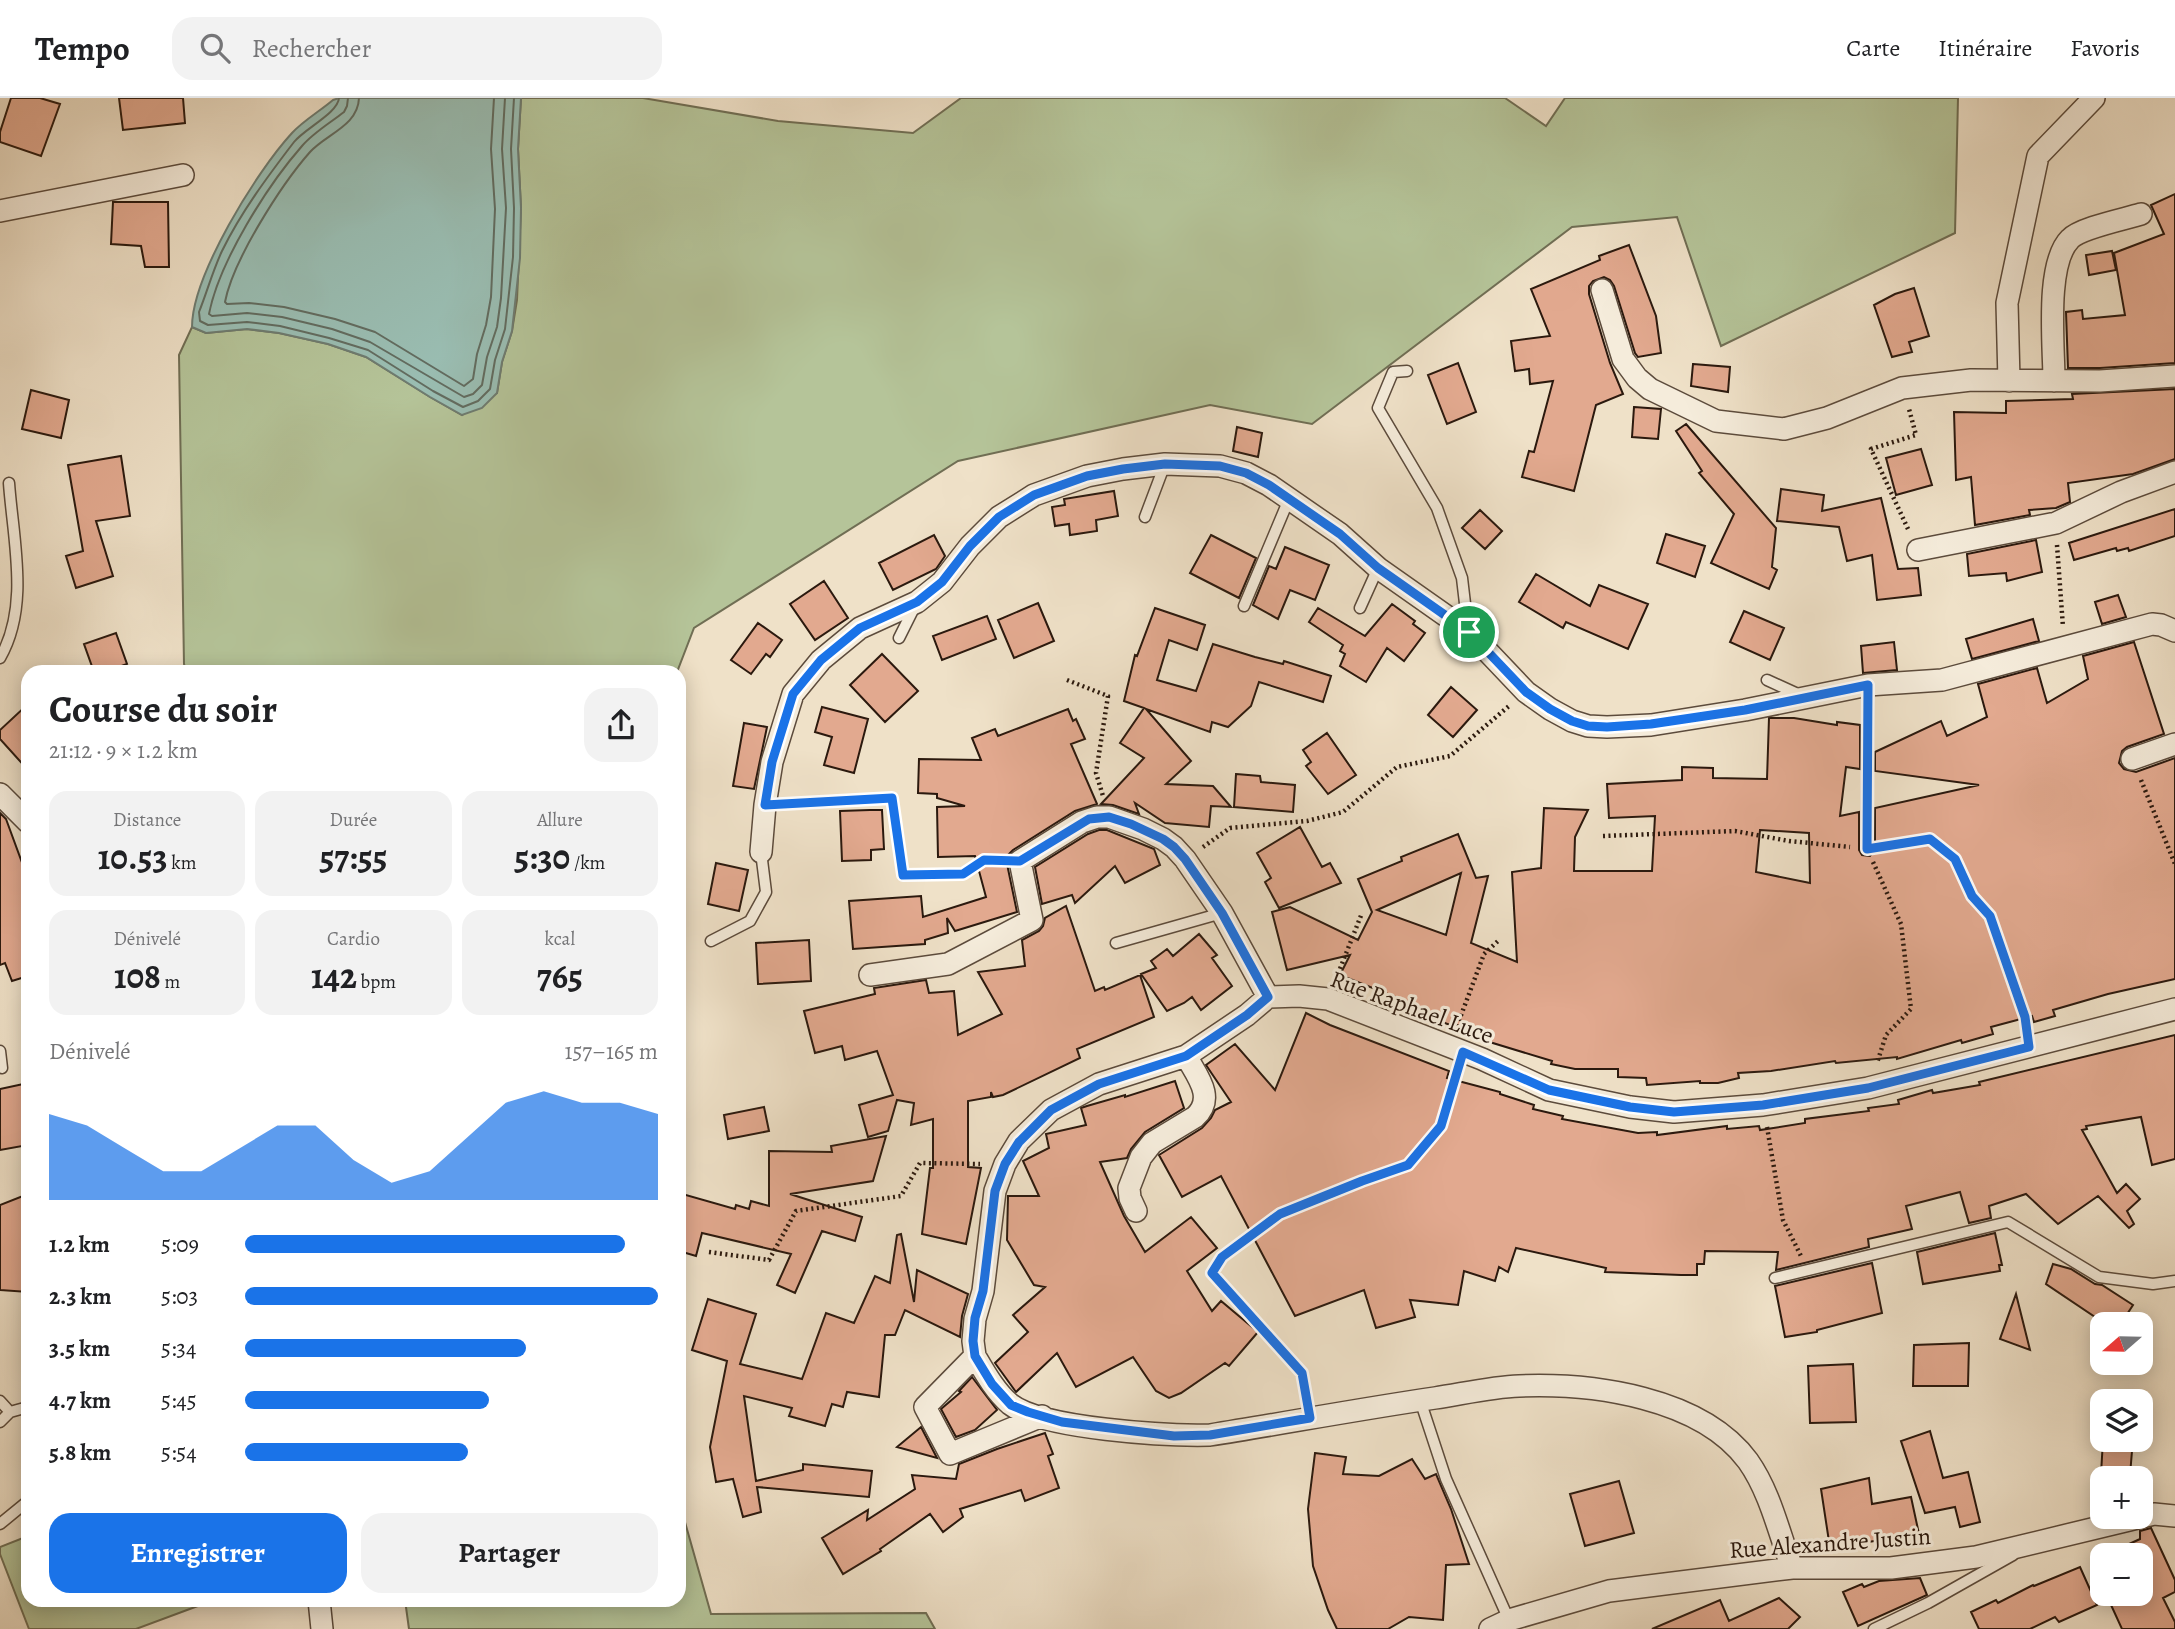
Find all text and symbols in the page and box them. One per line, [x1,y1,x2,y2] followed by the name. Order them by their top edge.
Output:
[172,17,662,80] search box
[35,26,130,71] text: Tempo
[196,29,234,67] icon: search
[252,31,371,66] text: Rechercher
[1846,32,1900,64] text: Carte
[1938,32,2032,64] text: Itinéraire
[2070,32,2140,64] text: Favoris
[1439,602,1499,662] pin
[1450,613,1488,651] icon: arrive
[49,683,277,735] text: Course du soir
[584,688,658,762] button: share
[49,735,198,766] text: 21:12 · 9 × 1.2 km
[113,807,181,833] text: Distance
[330,807,377,833] text: Durée
[537,807,583,833] text: Allure
[98,833,168,881] text: 10.53
[319,833,388,881] text: 57:55
[514,833,570,881] text: 5:30
[168,850,197,876] text: km
[570,850,605,876] text: /km
[113,926,181,952] text: Dénivelé
[327,926,380,952] text: Cardio
[545,926,575,952] text: kcal
[114,952,161,1000] text: 108
[311,952,357,1000] text: 142
[537,952,583,1000] text: 765
[1326,963,1498,1051] street label: Rue Raphael Luce
[161,969,180,995] text: m
[357,969,396,995] text: bpm
[49,1036,131,1067] text: Dénivelé
[565,1036,658,1067] text: 157–165 m
[49,1229,110,1260] text: 1.2 km
[161,1229,199,1260] text: 5:09
[49,1281,112,1312] text: 2.3 km
[161,1281,198,1312] text: 5:03
[2090,1312,2152,1376] north arrow
[2090,1312,2153,1606] map controls
[49,1333,110,1364] text: 3.5 km
[161,1333,196,1364] text: 5:34
[49,1385,111,1416] text: 4.7 km
[161,1385,197,1416] text: 5:45
[2090,1389,2153,1452] button: layers
[49,1437,111,1468] text: 5.8 km
[161,1437,197,1468] text: 5:54
[2090,1466,2153,1529] button: +
[49,1513,347,1593] button: Enregistrer
[361,1513,658,1593] button: Partager
[1728,1520,1932,1566] street label: Rue Alexandre Justin
[2090,1543,2153,1606] button: −

